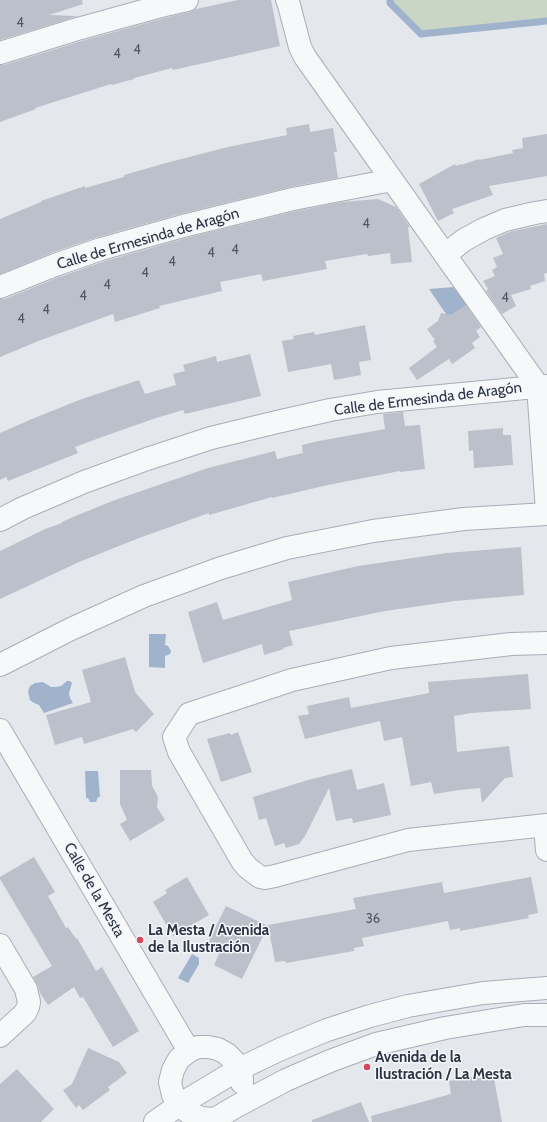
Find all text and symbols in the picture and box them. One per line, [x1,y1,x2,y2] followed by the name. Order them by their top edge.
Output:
[16,15,24,31] house number: 4
[133,42,141,58] house number: 4
[113,46,121,62] house number: 4
[55,204,241,274] street label: Calle de Ermesinda de Aragón
[362,216,370,232] house number: 4
[231,242,239,258] house number: 4
[207,245,215,261] house number: 4
[168,254,176,270] house number: 4
[141,265,149,281] house number: 4
[103,277,111,293] house number: 4
[79,288,87,304] house number: 4
[501,290,509,306] house number: 4
[42,302,50,318] house number: 4
[17,311,25,327] house number: 4
[333,379,523,419] street label: Calle de Ermesinda de Aragón
[60,840,128,940] street label: Calle de la Mesta
[366,911,380,927] house number: 36
[148,922,269,957] place label: La Mesta / Avenida de la Ilustración
[135,935,145,945] marker: La Mesta / Avenida de la Ilustración
[375,1049,512,1084] place label: Avenida de la Ilustración / La Mesta
[362,1062,372,1072] marker: Avenida de la Ilustración / La Mesta

